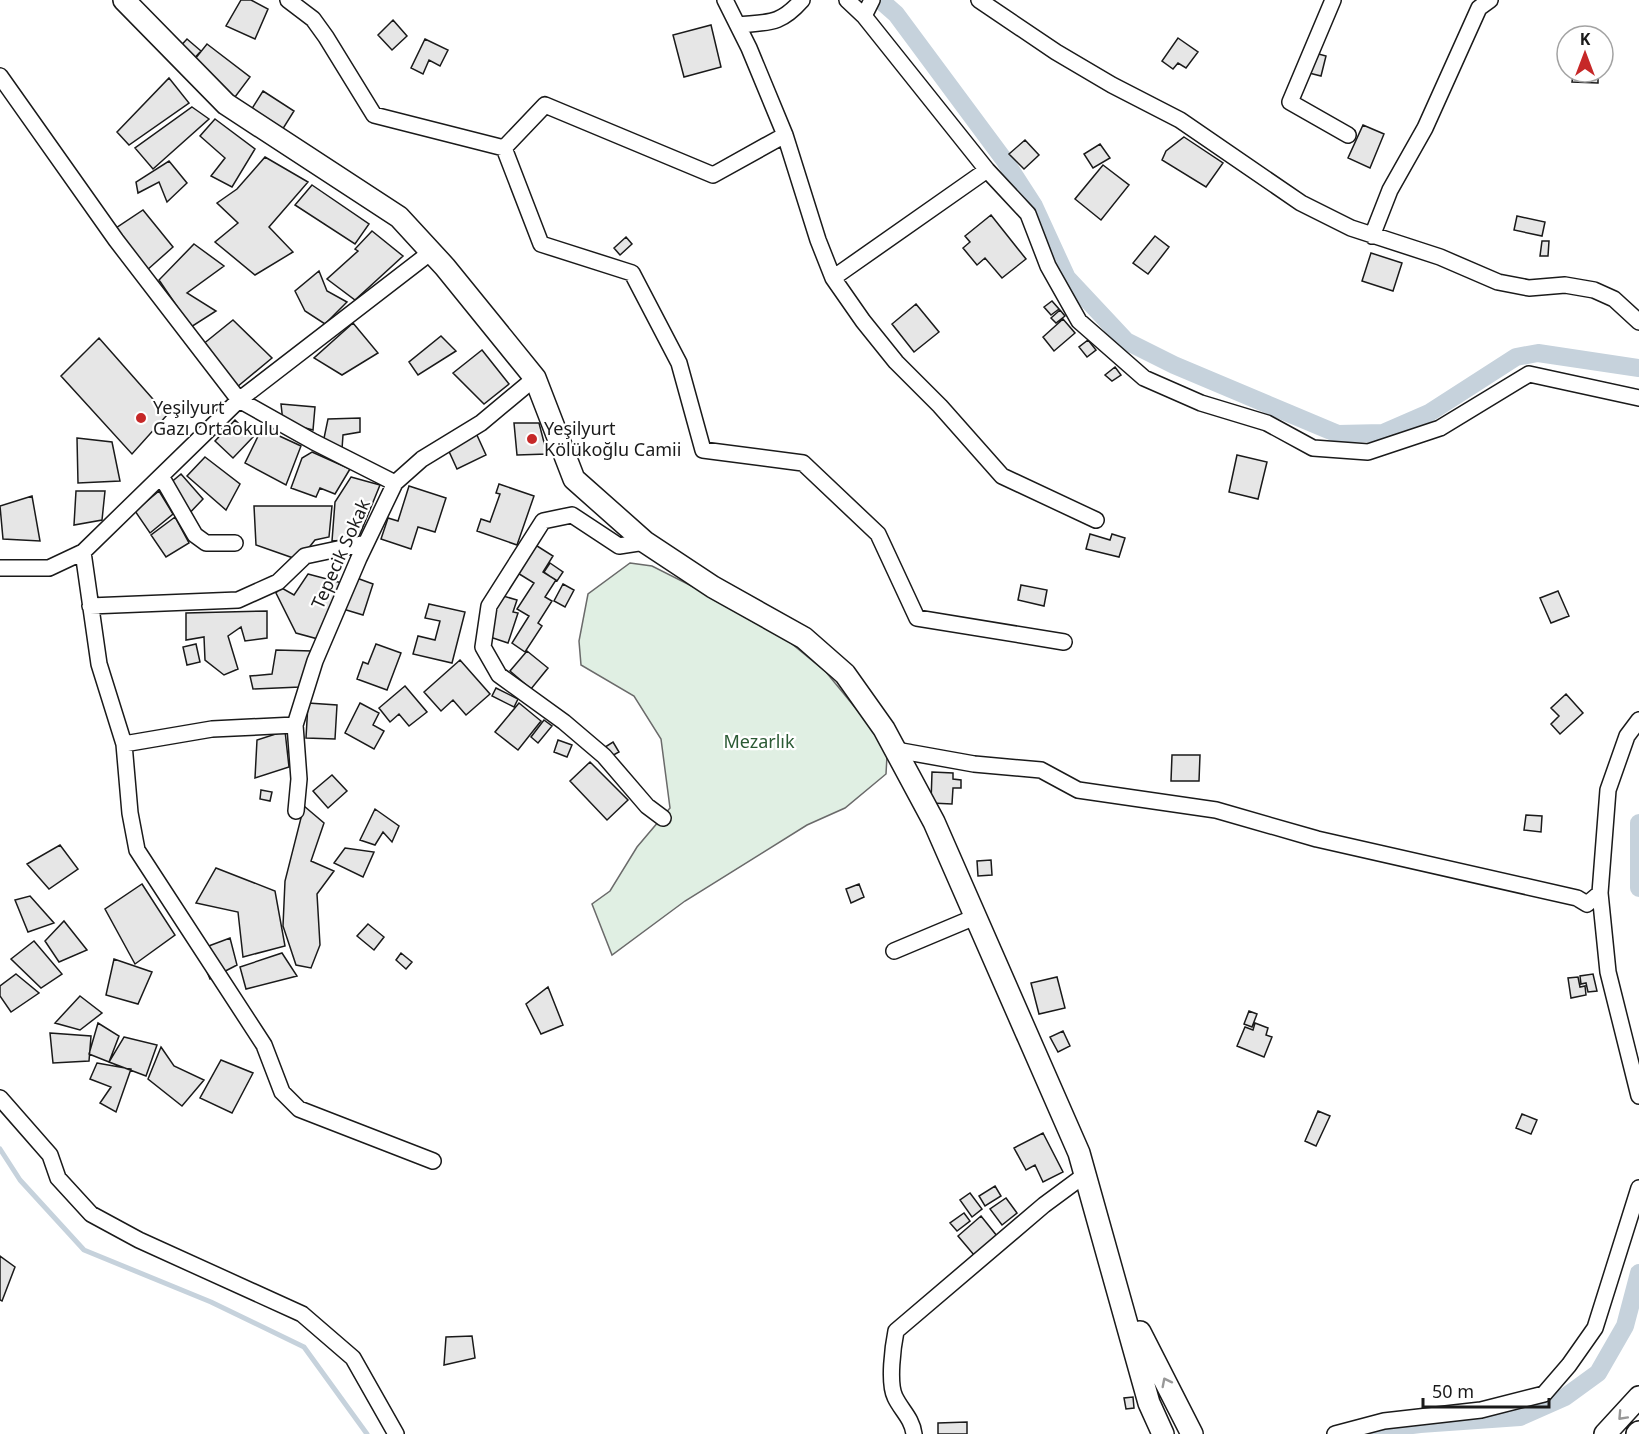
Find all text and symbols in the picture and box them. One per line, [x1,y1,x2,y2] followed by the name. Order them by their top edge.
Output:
[1555,24,1615,84] north arrow
[1580,28,1591,50] text: K
[153,395,279,440] place label: Yeşilyurt Gazı Ortaokulu
[134,411,148,425] marker: Yeşilyurt Gazı Ortaokulu
[544,416,681,461] place label: Yeşilyurt Kölükoğlu Camii
[525,432,539,446] marker: Yeşilyurt Kölükoğlu Camii
[305,495,375,612] street label: Tepecik Sokak
[723,729,795,753] park label: Mezarlık
[1423,1371,1549,1409] scale bar
[1161,1377,1173,1388] one-way arrow
[1432,1379,1474,1403] text: 50 m
[1618,1409,1629,1419] one-way arrow

